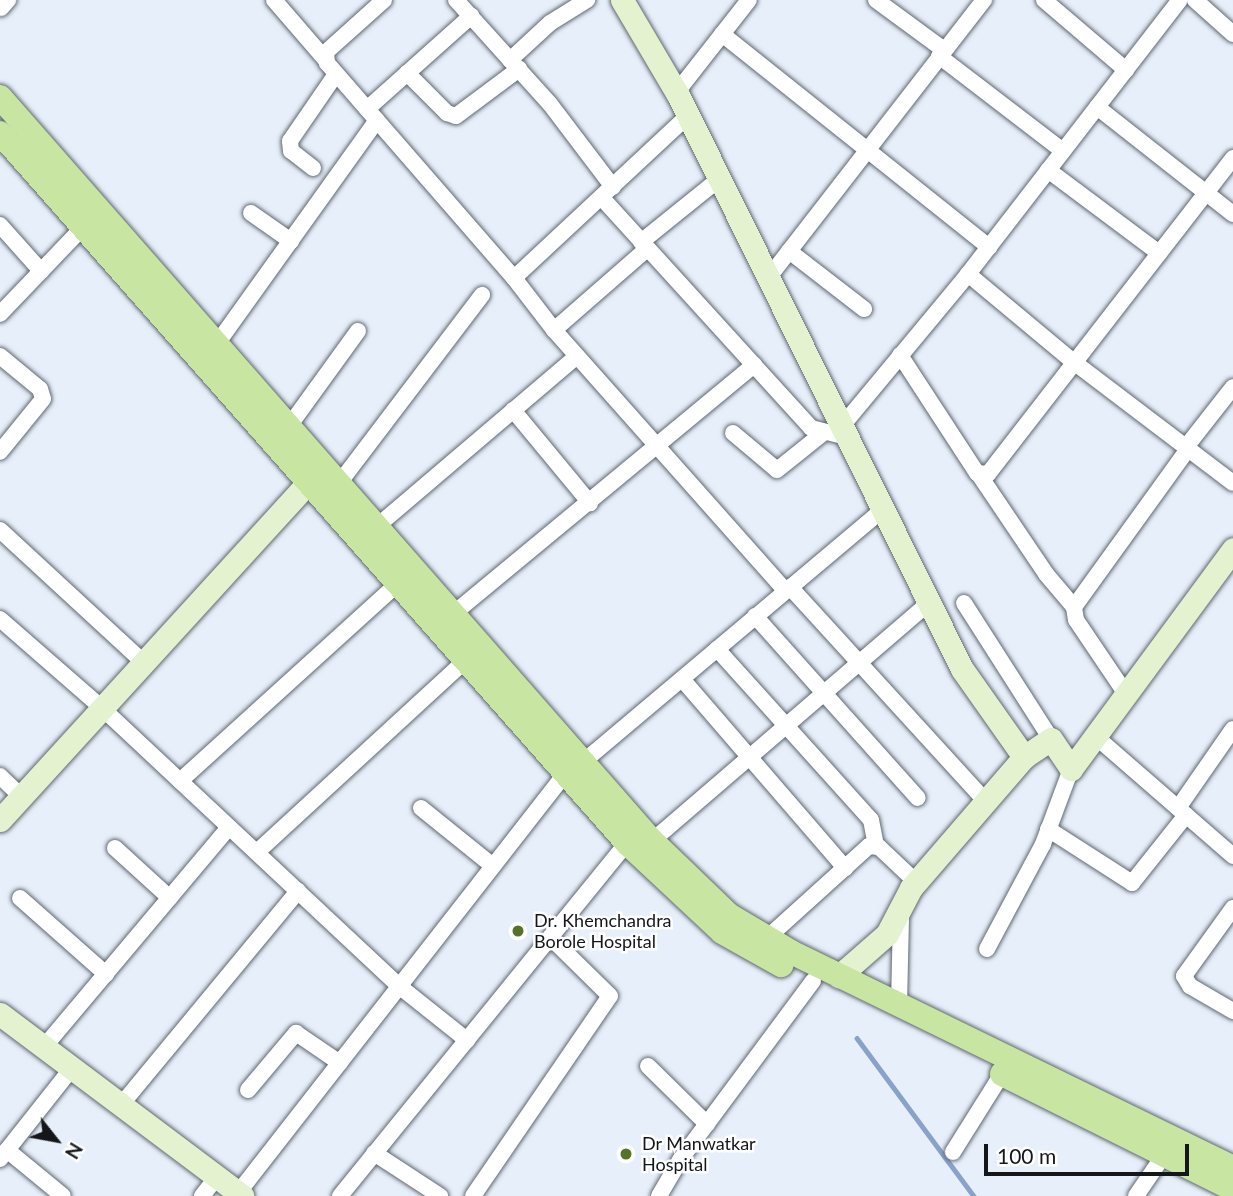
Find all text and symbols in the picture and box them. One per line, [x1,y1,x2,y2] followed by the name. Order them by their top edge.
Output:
[534,910,672,953] place label: Dr. Khemchandra Borole Hospital
[508,921,528,941] marker: Dr. Khemchandra Borole Hospital
[21,1105,91,1175] north arrow
[988,1130,1193,1174] scale bar
[642,1133,756,1176] place label: Dr Manwatkar Hospital
[61,1139,88,1163] text: N
[997,1143,1056,1168] text: 100 m
[616,1144,636,1164] marker: Dr Manwatkar Hospital

